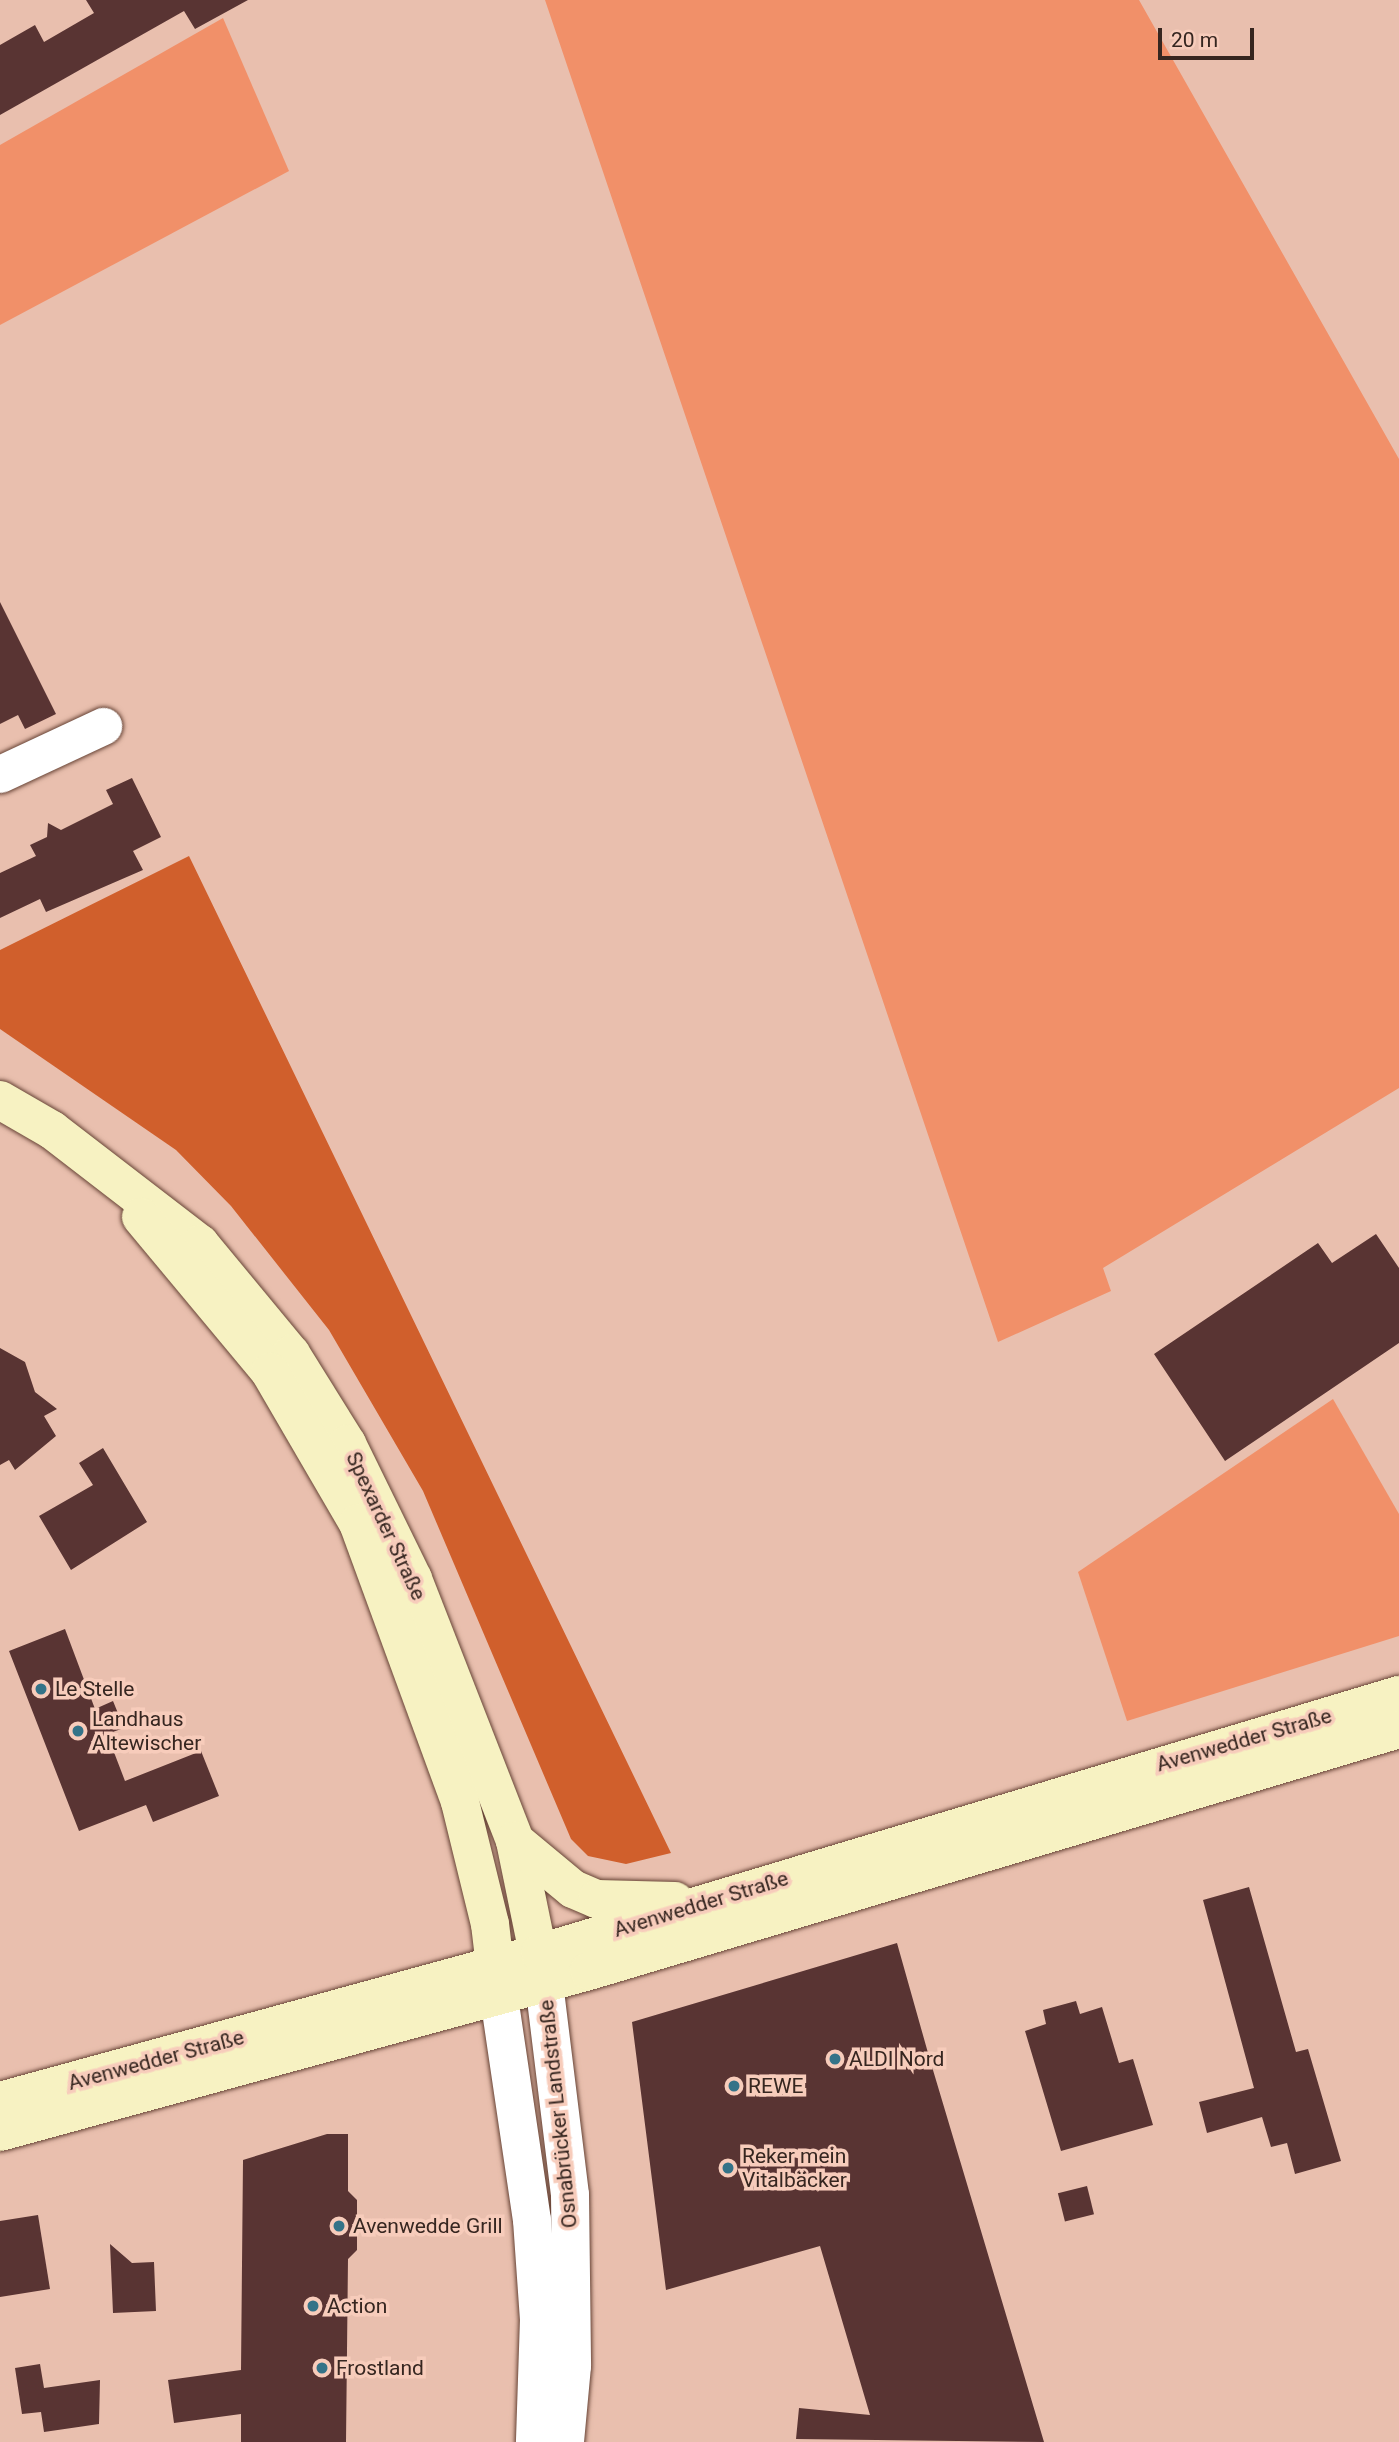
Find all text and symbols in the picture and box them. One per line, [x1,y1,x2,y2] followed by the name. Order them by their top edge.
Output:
[1161,14,1257,58] scale bar
[1171,28,1218,52] text: 20 m
[341,1448,431,1604] street label: Spexarder Straße
[55,1676,134,1702] place label: Le Stelle
[33,1681,49,1697] marker: Le Stelle
[1153,1703,1335,1777] street label: Avenwedder Straße
[92,1706,201,1756] place label: Landhaus Altewischer
[70,1723,86,1739] marker: Landhaus Altewischer
[611,1865,791,1943] street label: Avenwedder Straße
[533,1999,583,2229] street label: Osnabrücker Landstraße
[65,2024,247,2096] street label: Avenwedder Straße
[849,2046,944,2072] place label: ALDI Nord
[827,2051,843,2067] marker: ALDI Nord
[748,2073,803,2099] place label: REWE
[726,2078,742,2094] marker: REWE
[742,2143,847,2193] place label: Reker mein Vitalbäcker
[720,2160,736,2176] marker: Reker mein Vitalbäcker
[353,2213,503,2239] place label: Avenwedde Grill
[331,2218,347,2234] marker: Avenwedde Grill
[327,2293,387,2319] place label: Action
[305,2298,321,2314] marker: Action
[336,2355,424,2381] place label: Frostland
[314,2360,330,2376] marker: Frostland

